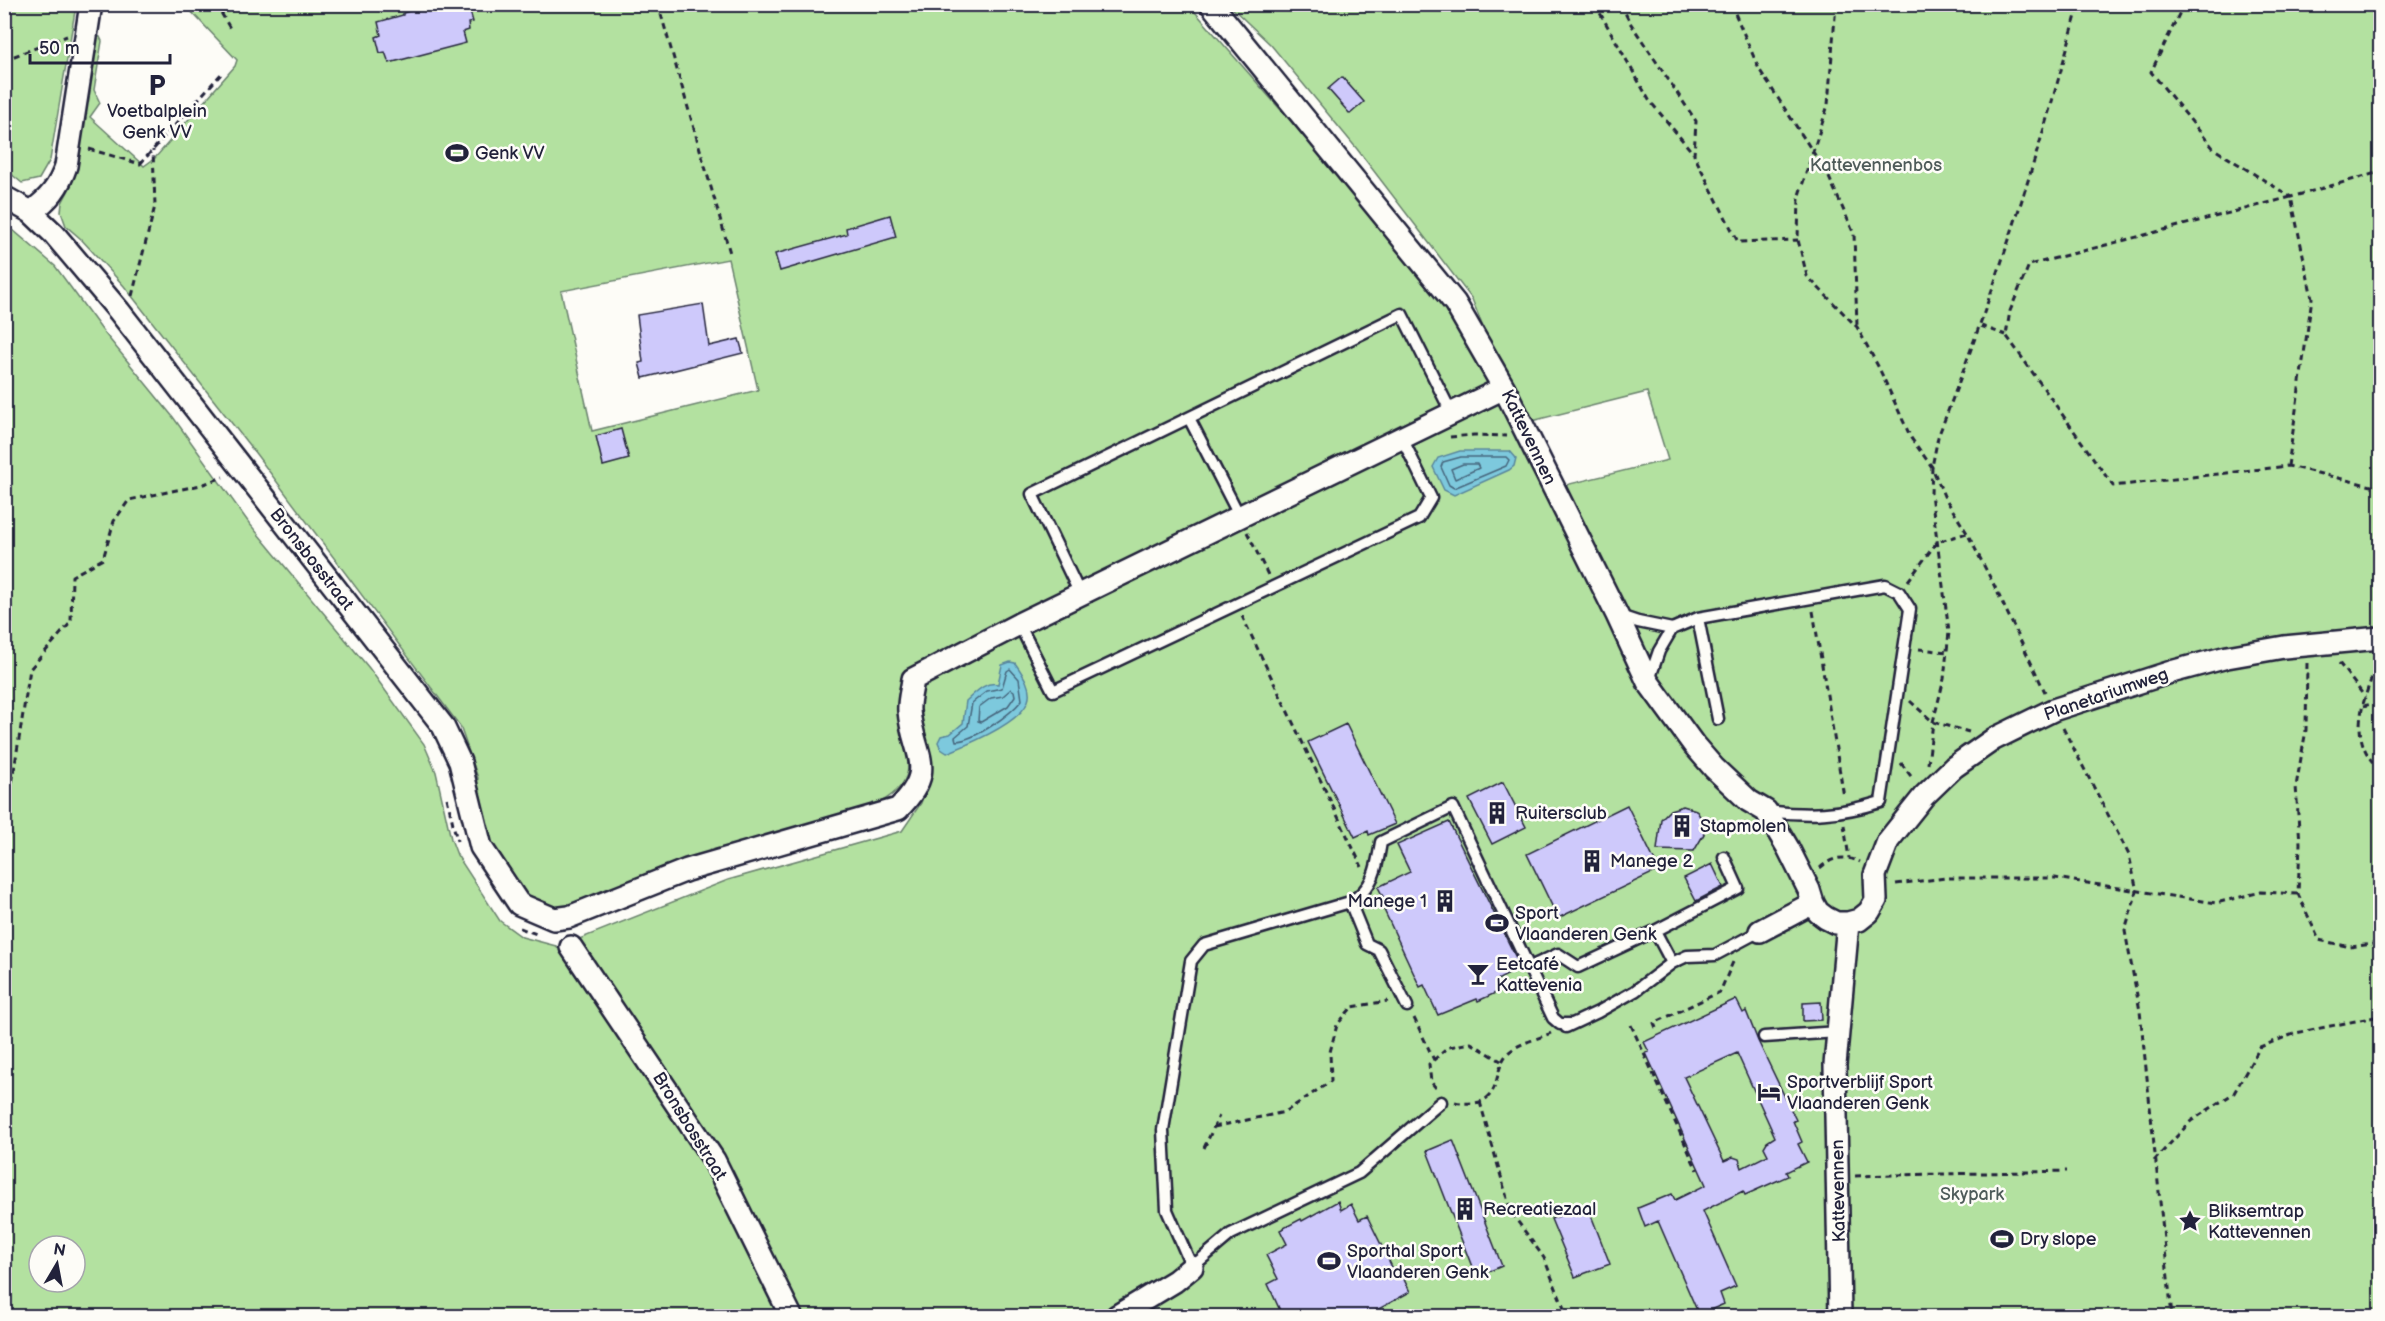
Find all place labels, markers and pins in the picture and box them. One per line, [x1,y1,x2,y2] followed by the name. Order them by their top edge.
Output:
[144,72,170,98] parking icon: Voetbalplein Genk VV
[107,101,207,143] place label: Voetbalplein Genk VV
[444,140,470,166] sports icon: Genk VV
[475,143,545,164] place label: Genk VV
[1484,800,1510,826] building icon: Ruitersclub
[1515,803,1607,824] place label: Ruitersclub
[1669,813,1695,839] building icon: Stapmolen
[1700,816,1786,837] place label: Stapmolen
[1579,848,1605,874] building icon: Manege 2
[1610,851,1694,872] place label: Manege 2
[1432,888,1458,914] building icon: Manege 1
[1348,891,1427,912] place label: Manege 1
[1515,903,1657,945] place label: Sport Vlaanderen Genk
[1484,910,1510,936] sports icon: Sport Vlaanderen Genk
[1496,954,1582,996] place label: Eetcafé Kattevenia
[1465,961,1491,987] bar icon: Eetcafé Kattevenia
[1787,1072,1933,1114] place label: Sportverblijf Sport Vlaanderen Genk
[1756,1079,1782,1105] hotel icon: Sportverblijf Sport Vlaanderen Genk
[1452,1196,1478,1222] building icon: Recreatiezaal
[1483,1199,1596,1220] place label: Recreatiezaal
[2208,1201,2311,1243] place label: Bliksemtrap Kattevennen
[2177,1208,2203,1234] place icon: Bliksemtrap Kattevennen
[1989,1226,2015,1252] sports icon: Dry slope
[2020,1229,2097,1250] place label: Dry slope
[1347,1241,1489,1283] place label: Sporthal Sport Vlaanderen Genk
[1316,1248,1342,1274] sports icon: Sporthal Sport Vlaanderen Genk

